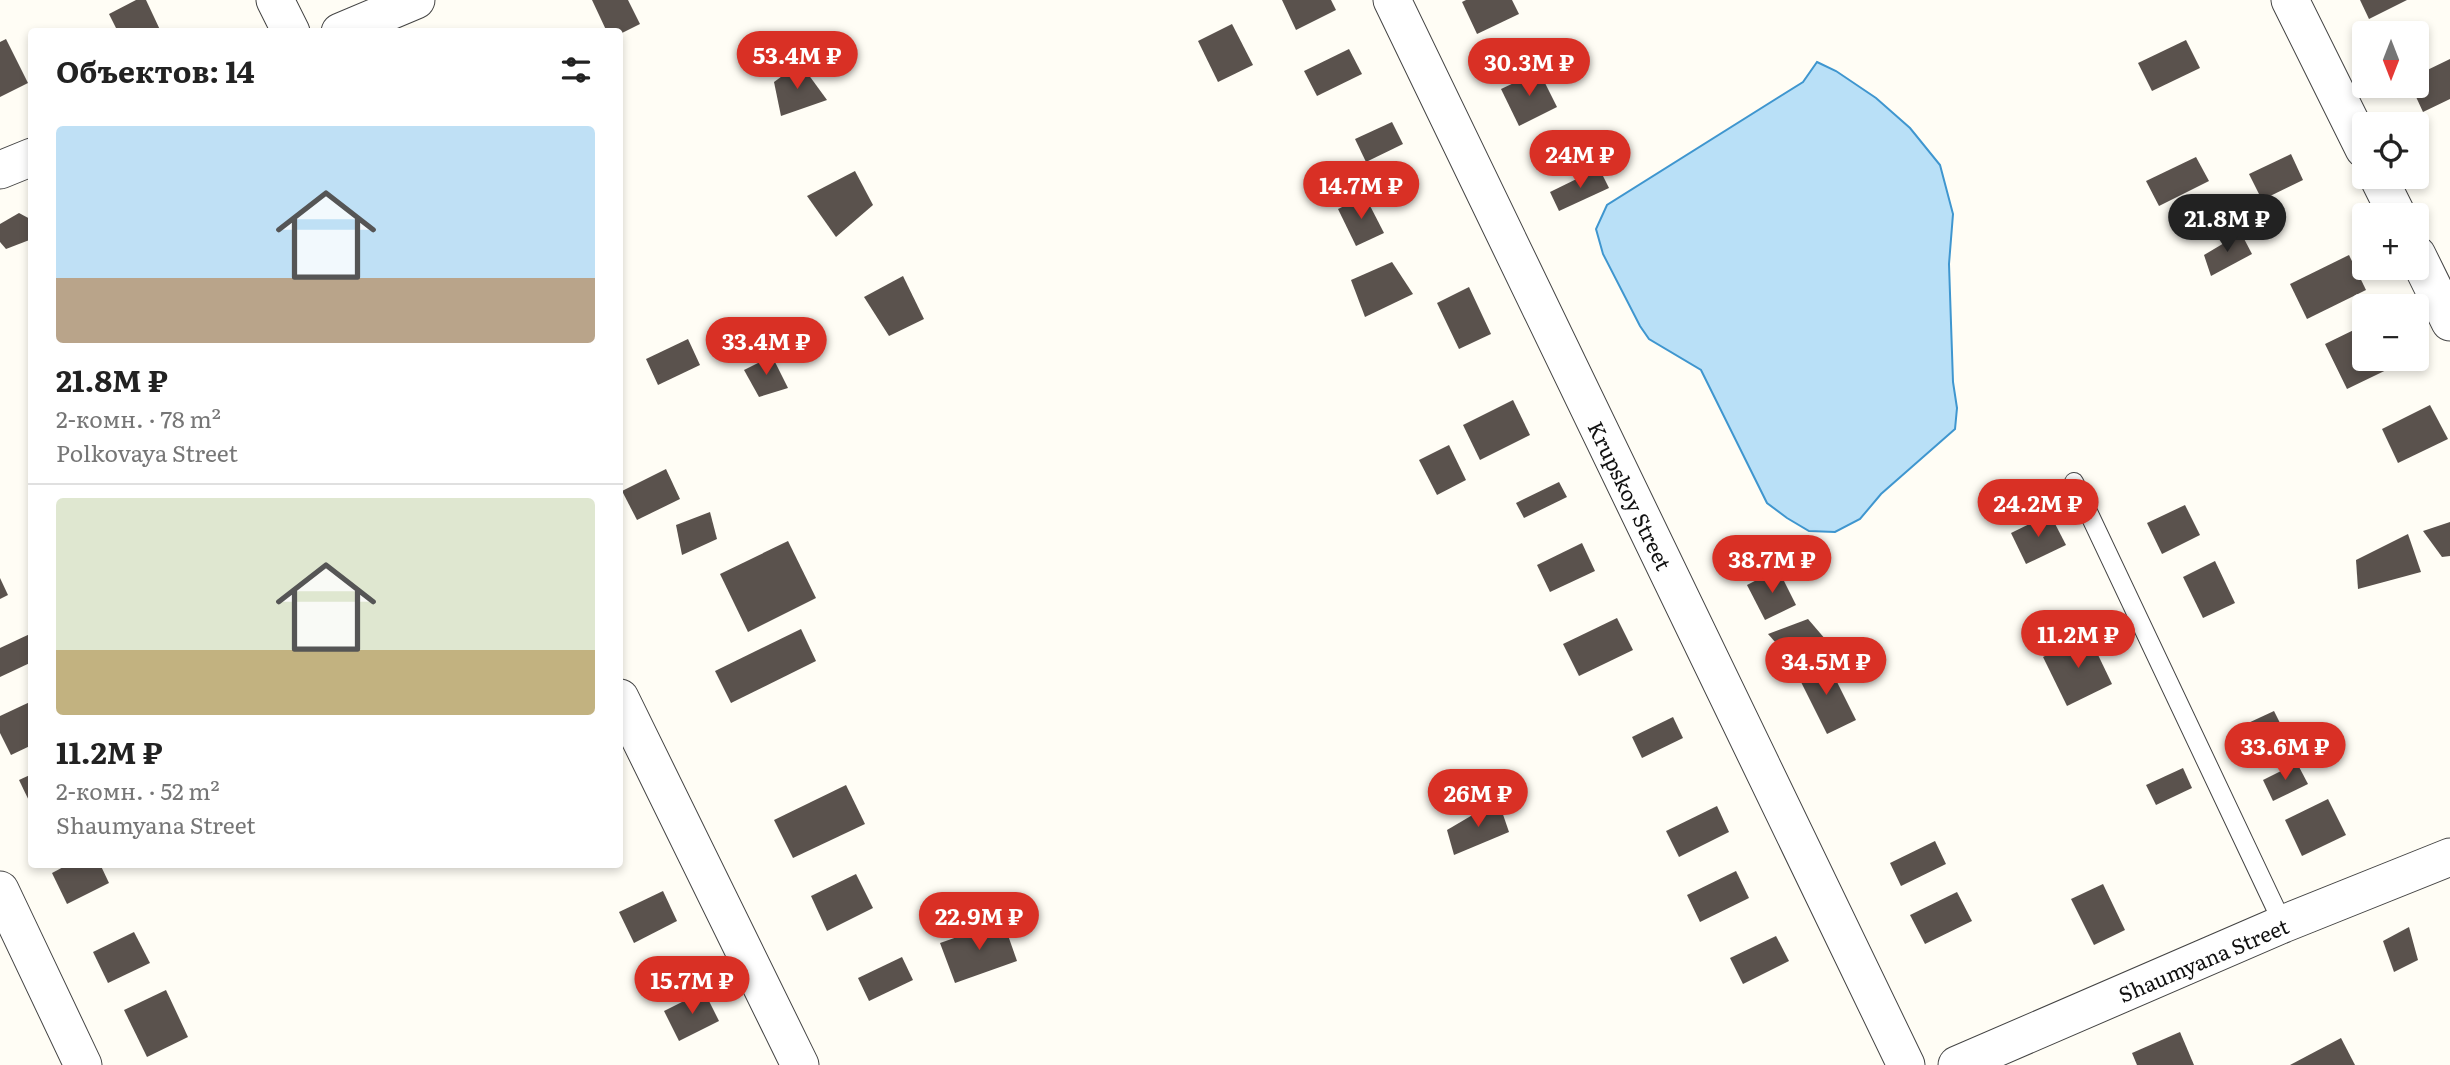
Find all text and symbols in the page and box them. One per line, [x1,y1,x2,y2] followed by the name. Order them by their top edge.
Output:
[2352,21,2429,98] north arrow
[2352,21,2429,371] map controls
[732,32,862,91] pin: 53.4M ₽
[753,37,841,71] text: 53.4M ₽
[1464,38,1594,98] pin: 30.3M ₽
[1484,44,1574,78] text: 30.3M ₽
[56,48,255,92] text: Объектов: 14
[557,51,595,89] icon: filters
[2352,112,2429,189] button: locate
[1531,130,1629,190] pin: 24M ₽
[1546,136,1614,170] text: 24M ₽
[1296,162,1426,221] pin: 14.7M ₽
[1319,167,1403,201] text: 14.7M ₽
[263,172,389,298] icon: home
[2162,194,2292,254] pin: 21.8M ₽
[2184,200,2270,234] text: 21.8M ₽
[2352,203,2429,280] button: +
[2352,294,2429,371] button: −
[701,318,831,377] pin: 33.4M ₽
[722,323,810,357] text: 33.4M ₽
[56,357,168,401] text: 21.8M ₽
[56,401,221,435] text: 2-комн. · 78 m²
[1582,415,1681,575] street label: Krupskoy Street
[56,435,238,469] text: Polkovaya Street
[1973,480,2103,539] pin: 24.2M ₽
[1994,485,2082,519] text: 24.2M ₽
[1707,536,1837,595] pin: 38.7M ₽
[1728,541,1816,575] text: 38.7M ₽
[263,544,389,670] icon: home
[2013,610,2143,670] pin: 11.2M ₽
[2037,616,2119,650] text: 11.2M ₽
[1761,638,1891,697] pin: 34.5M ₽
[1781,643,1871,677] text: 34.5M ₽
[2220,722,2350,782] pin: 33.6M ₽
[2241,728,2329,762] text: 33.6M ₽
[56,729,162,773] text: 11.2M ₽
[1429,770,1527,829] pin: 26M ₽
[56,773,220,807] text: 2-комн. · 52 m²
[1444,775,1512,809] text: 26M ₽
[56,807,256,841] text: Shaumyana Street
[914,892,1044,952] pin: 22.9M ₽
[935,898,1023,932] text: 22.9M ₽
[2113,909,2293,1009] street label: Shaumyana Street
[627,956,757,1016] pin: 15.7M ₽
[650,962,734,996] text: 15.7M ₽

